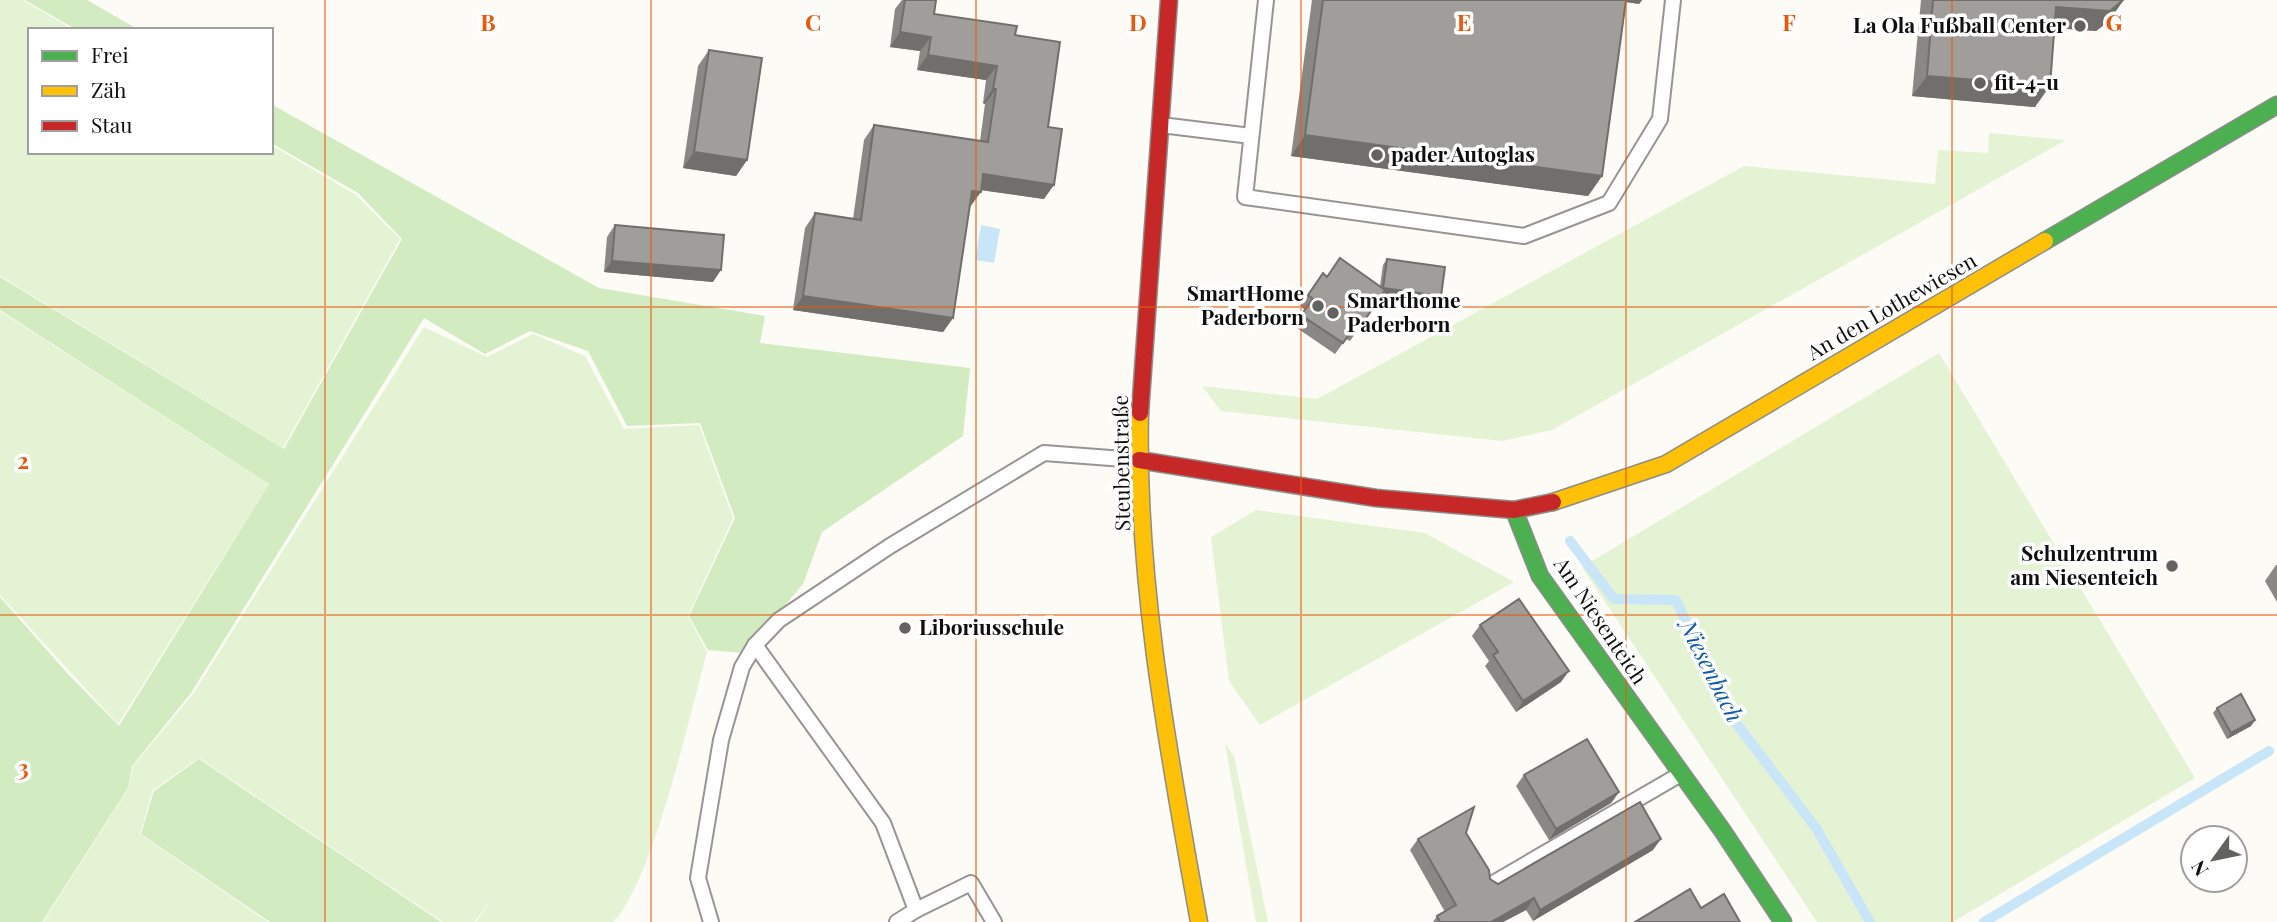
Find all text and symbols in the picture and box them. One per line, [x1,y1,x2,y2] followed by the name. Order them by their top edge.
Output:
[480,6,496,37] text: B
[805,6,821,37] text: C
[1129,6,1147,37] text: D
[1457,6,1471,37] text: E
[1782,6,1796,37] text: F
[2106,6,2123,37] text: G
[1853,10,2066,38] place label: La Ola Fußball Center
[2072,18,2088,34] marker: La Ola Fußball Center
[28,28,273,154] legend
[91,40,129,68] text: Frei
[1994,67,2059,95] place label: fit-4-u
[91,75,127,103] text: Zäh
[1972,75,1988,91] marker: fit-4-u
[91,110,132,138] text: Stau
[1391,139,1535,167] place label: pader Autoglas
[1369,147,1385,163] marker: pader Autoglas
[1800,245,1981,366] street label: An den Lothewiesen
[1187,278,1304,330] place label: SmartHome Paderborn
[1347,285,1461,337] place label: Smarthome Paderborn
[1310,298,1326,314] marker: SmartHome Paderborn
[1325,305,1341,321] marker: Smarthome Paderborn
[1105,395,1135,531] street label: Steubenstraße
[17,444,29,475] text: 2
[2010,538,2158,590] place label: Schulzentrum am Niesenteich
[1548,550,1655,689] street label: Am Niesenteich
[2164,558,2180,574] marker: Schulzentrum am Niesenteich
[919,612,1064,640] place label: Liboriusschule
[1672,612,1751,727] water label: Niesenbach
[897,620,913,636] marker: Liboriusschule
[17,751,29,782] text: 3
[2179,824,2249,894] north arrow
[2184,856,2214,882] text: N

